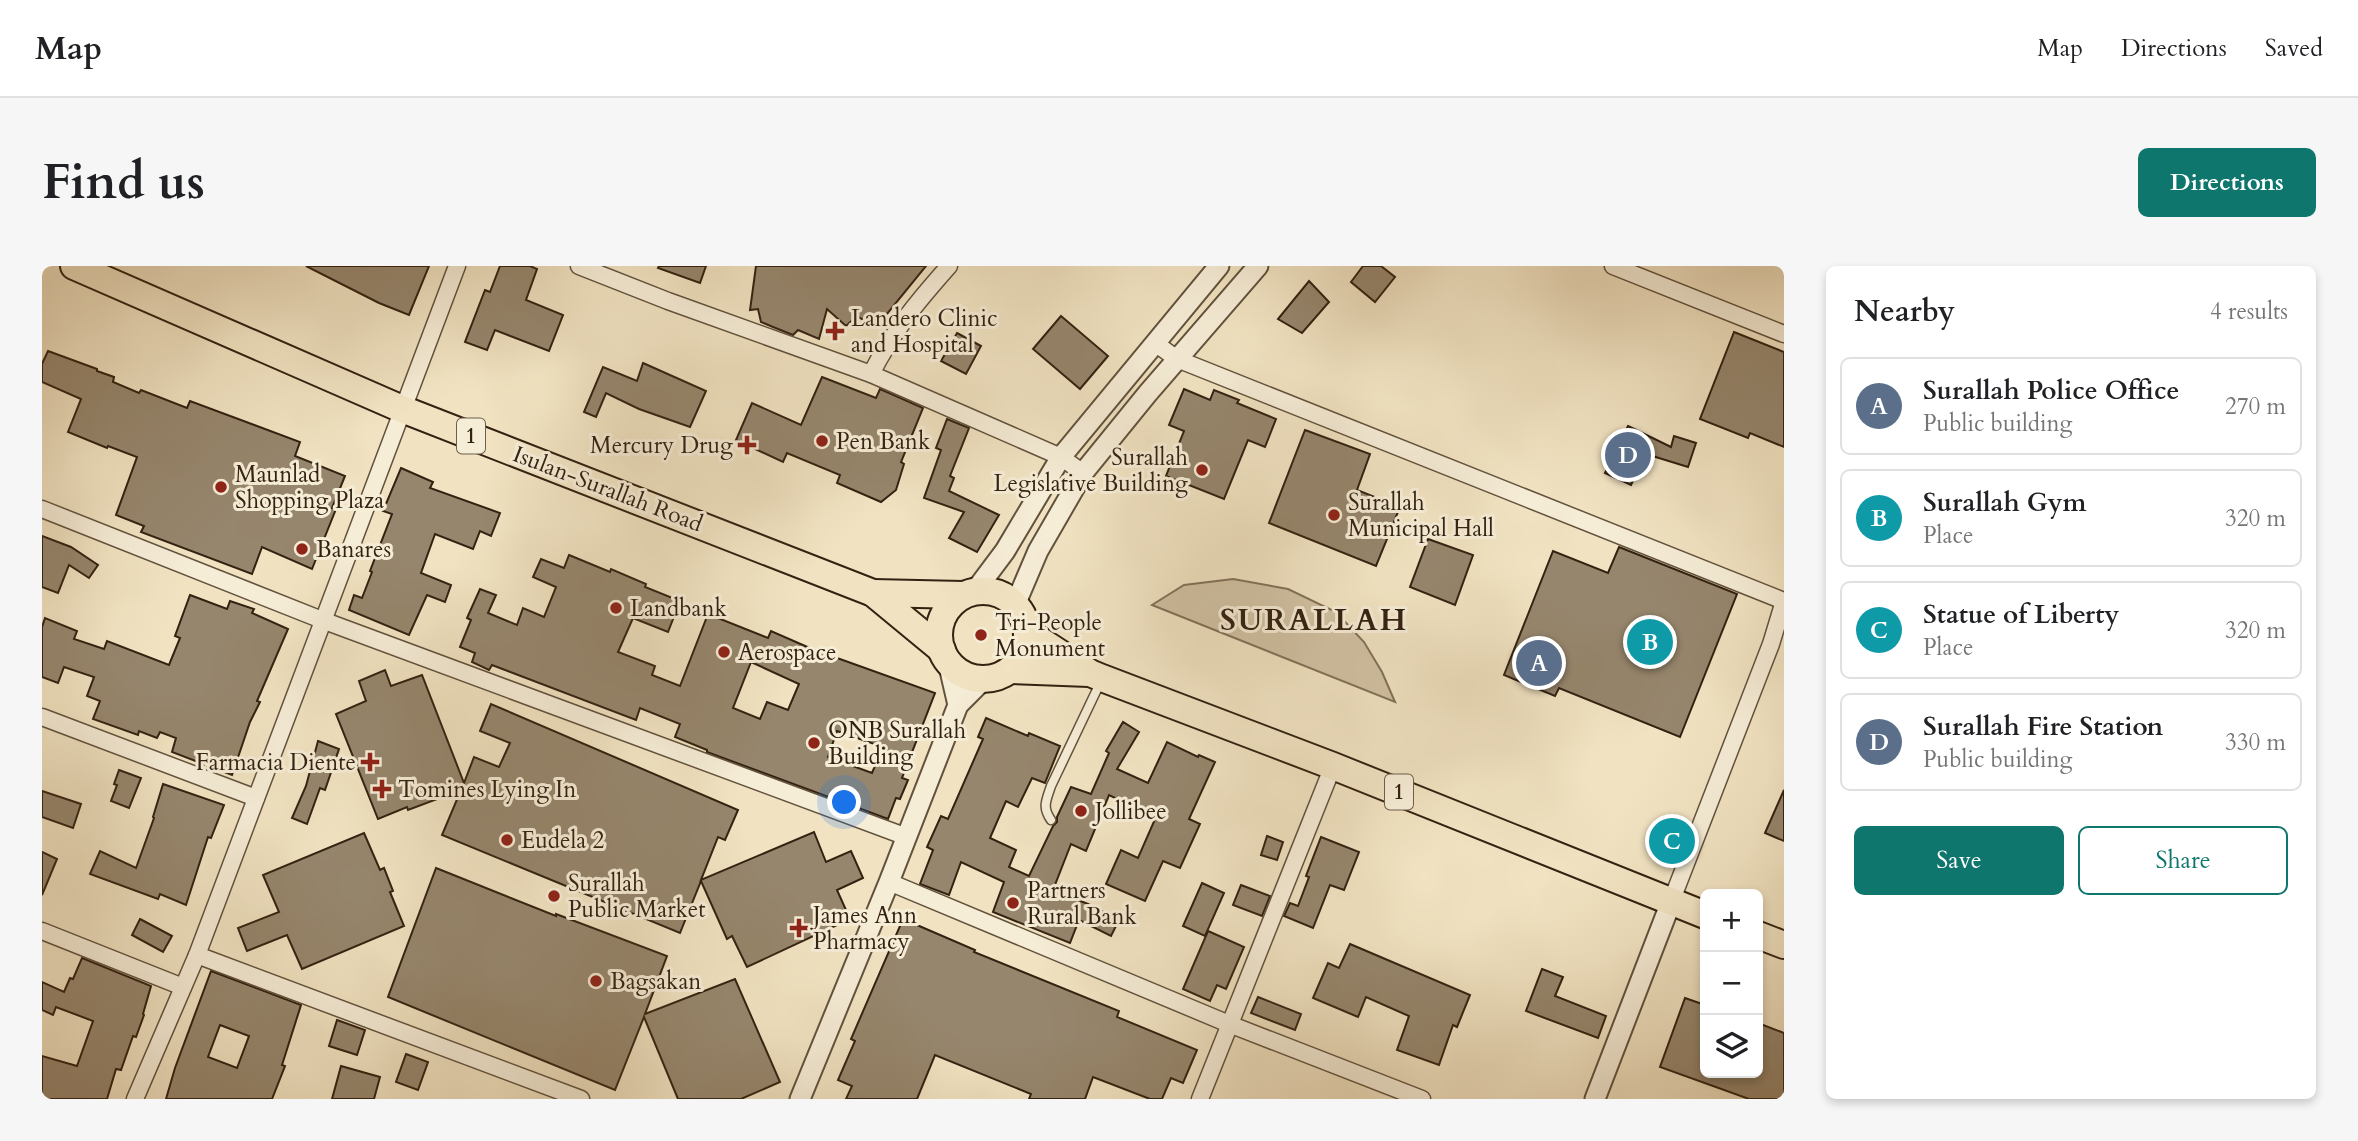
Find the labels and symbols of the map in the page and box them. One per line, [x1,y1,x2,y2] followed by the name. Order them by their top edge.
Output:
[851,303,998,360] place label: Landero Clinic and Hospital
[825,321,845,341] marker: Landero Clinic and Hospital
[457,418,485,454] road number: 1
[836,426,931,457] place label: Pen Bank
[1605,429,1651,481] pin: D
[590,430,733,461] place label: Mercury Drug
[814,433,830,449] marker: Pen Bank
[739,437,755,453] marker: Mercury Drug
[509,439,708,540] street label: Isulan-Surallah Road
[994,442,1188,499] place label: Surallah Legislative Building
[235,459,384,516] place label: Maunlad Shopping Plaza
[1194,462,1210,478] marker: Surallah Legislative Building
[213,479,229,495] marker: Maunlad Shopping Plaza
[1348,487,1494,544] place label: Surallah Municipal Hall
[1326,507,1342,523] marker: Surallah Municipal Hall
[316,534,391,565] place label: Banares
[294,541,310,557] marker: Banares
[630,593,728,624] place label: Landbank
[608,600,624,616] marker: Landbank
[1220,600,1408,641] district label: SURALLAH
[995,607,1105,664] place label: Tri-People Monument
[1627,616,1673,668] pin: B
[973,627,989,643] marker: Tri-People Monument
[738,637,836,668] place label: Aerospace
[1516,637,1562,689] pin: A
[716,644,732,660] marker: Aerospace
[828,715,966,772] place label: ONB Surallah Building
[806,735,822,751] marker: ONB Surallah Building
[196,747,356,778] place label: Farmacia Diente
[362,754,378,770] marker: Farmacia Diente
[398,774,576,805] place label: Tomines Lying In
[1385,774,1413,810] road number: 1
[372,779,392,799] marker: Tomines Lying In
[827,785,861,819] your location
[1092,796,1167,827] place label: Jollibee
[1073,803,1089,819] marker: Jollibee
[1649,815,1695,867] pin: C
[521,825,604,856] place label: Eudela 2
[499,832,515,848] marker: Eudela 2
[568,868,706,925] place label: Surallah Public Market
[1027,875,1138,932] place label: Partners Rural Bank
[546,888,562,904] marker: Surallah Public Market
[1005,895,1021,911] marker: Partners Rural Bank
[810,900,917,957] place label: James Ann Pharmacy
[791,920,807,936] marker: James Ann Pharmacy
[610,966,701,997] place label: Bagsakan
[588,973,604,989] marker: Bagsakan

